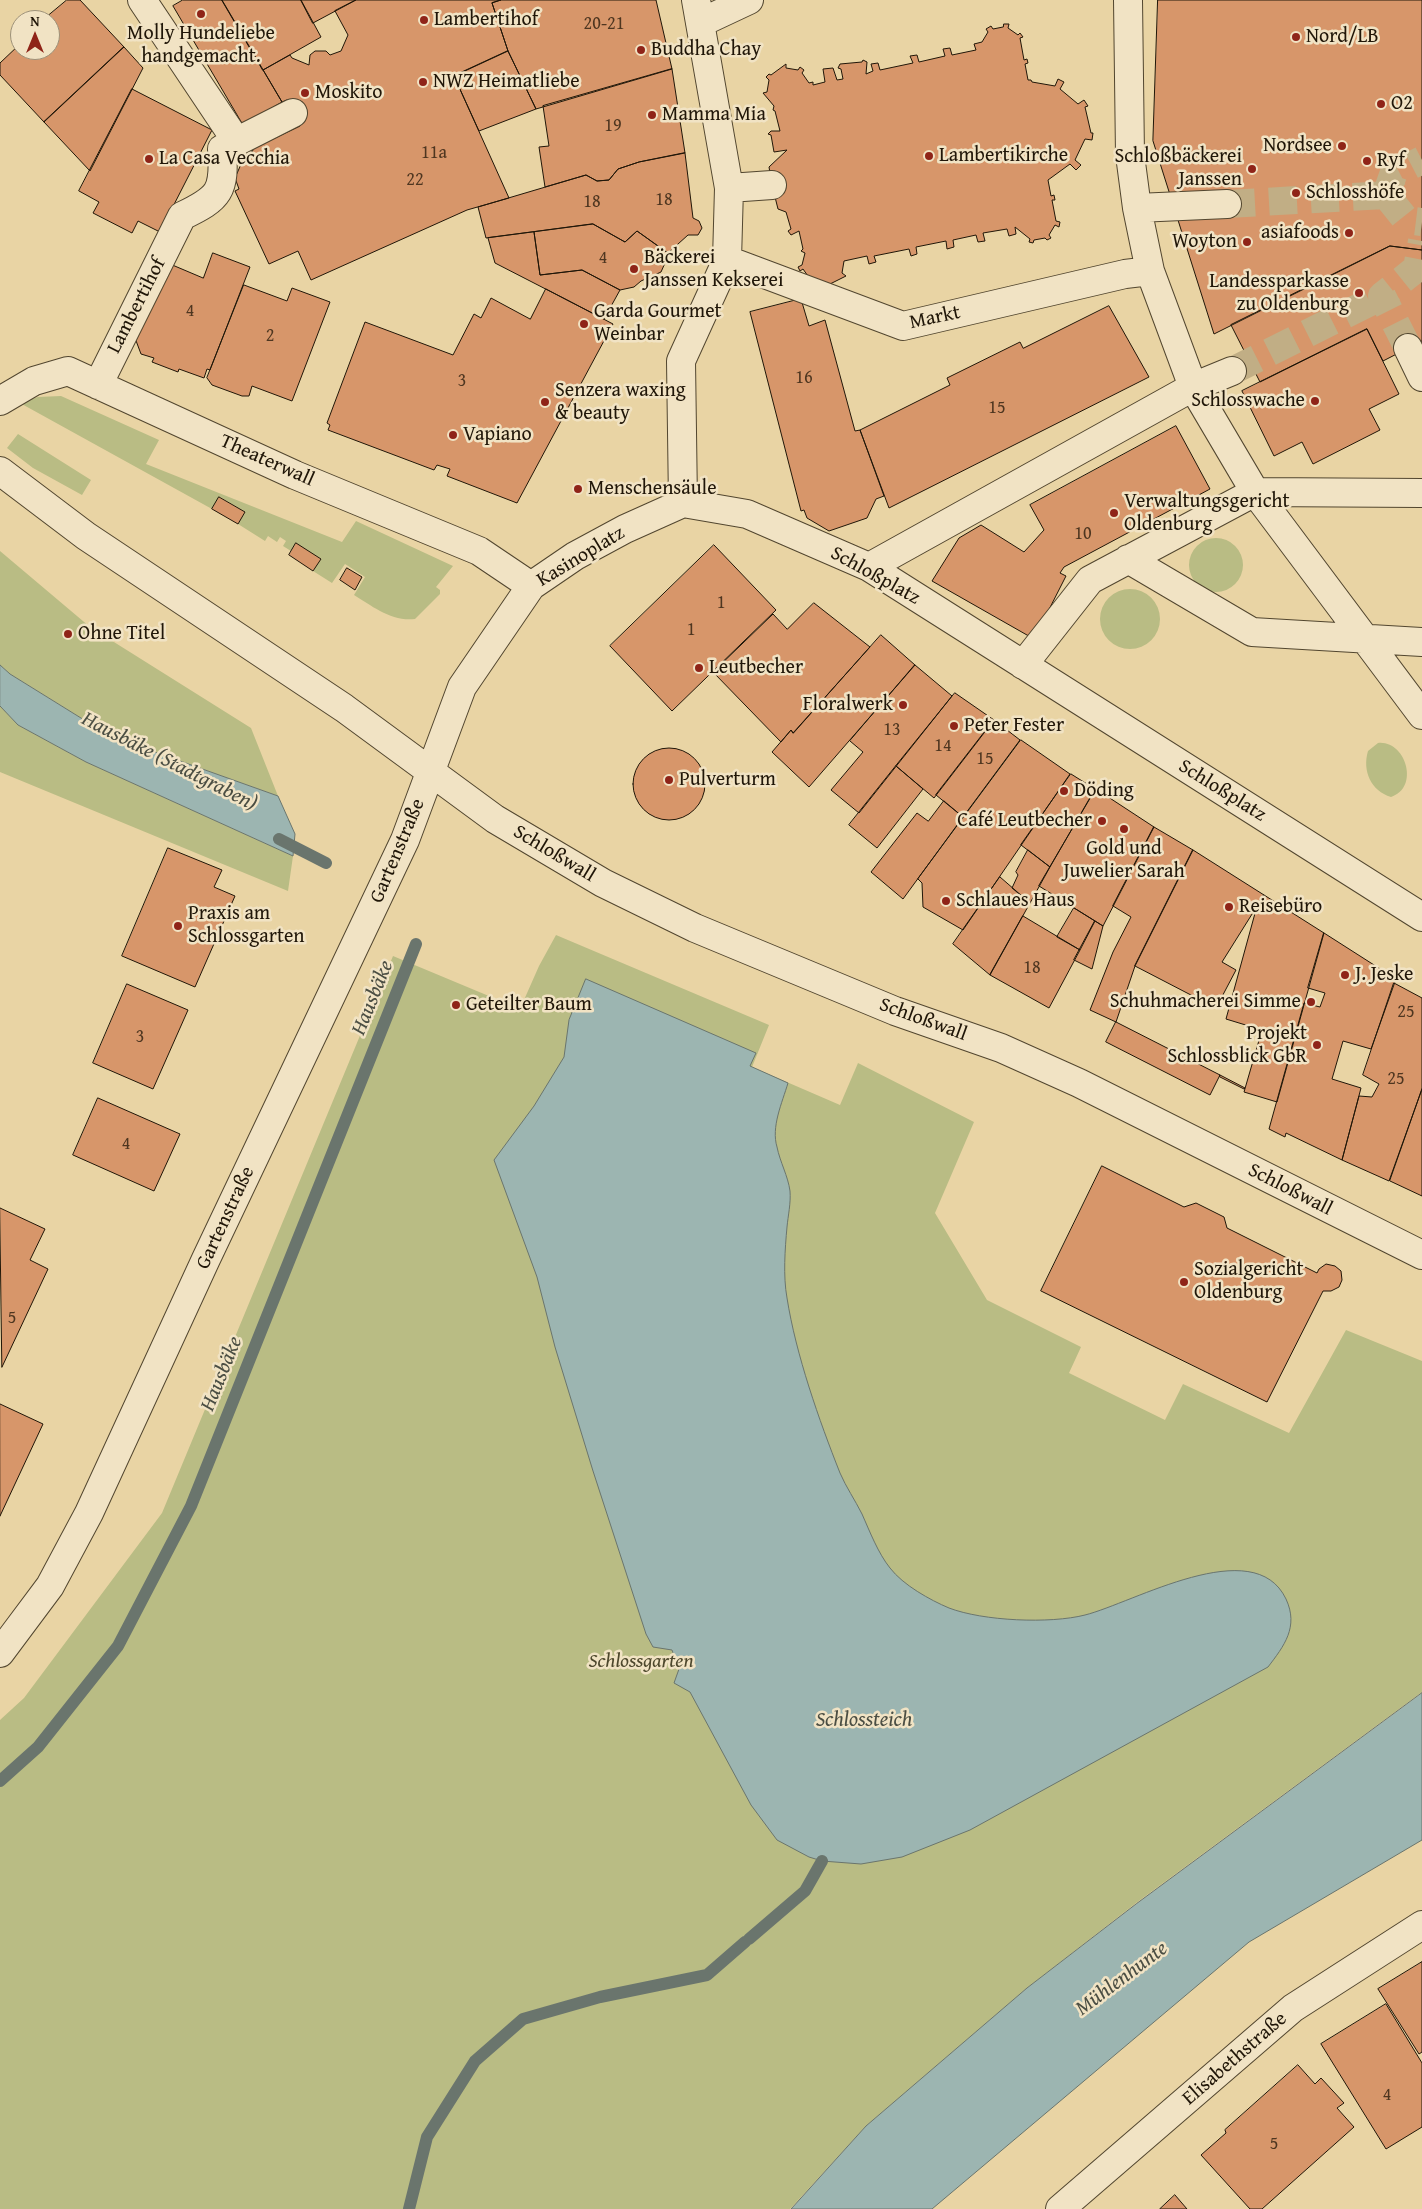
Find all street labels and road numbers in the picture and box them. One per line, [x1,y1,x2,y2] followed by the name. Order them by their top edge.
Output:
[103,254,171,358] street label: Lambertihof
[907,301,963,335] street label: Markt
[216,430,318,492] street label: Theaterwall
[533,521,629,593] street label: Kasinoplatz
[826,542,924,610] street label: Schloßplatz
[1174,755,1270,827] street label: Schloßplatz
[365,795,431,907] street label: Gartenstraße
[509,820,599,888] street label: Schloßwall
[876,993,970,1047] street label: Schloßwall
[1244,1158,1336,1222] street label: Schloßwall
[192,1163,260,1273] street label: Gartenstraße
[1178,2007,1292,2111] street label: Elisabethstraße

